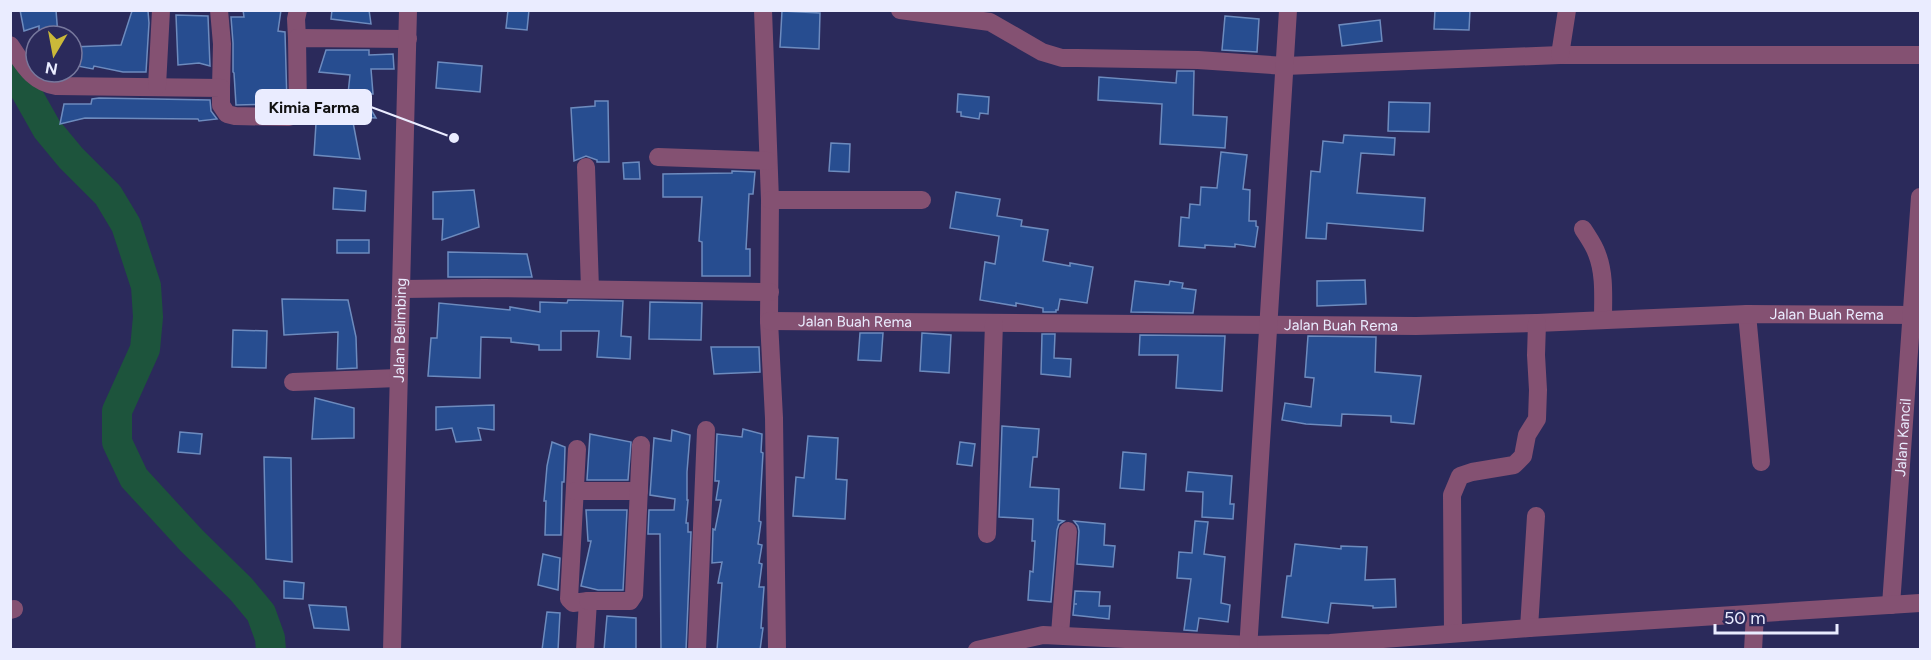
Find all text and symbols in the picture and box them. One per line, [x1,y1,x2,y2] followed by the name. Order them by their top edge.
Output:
[24,24,84,84] north arrow
[44,58,59,79] text: N
[256,90,371,124] callout: Kimia Farma
[268,98,360,117] text: Kimia Farma
[390,277,410,383] street label: Jalan Belimbing
[1770,305,1884,324] street label: Jalan Buah Rema
[798,312,912,331] street label: Jalan Buah Rema
[1284,316,1398,335] street label: Jalan Buah Rema
[1891,398,1915,477] street label: Jalan Kancil
[1715,597,1836,635] scale bar
[1724,607,1766,629] text: 50 m

